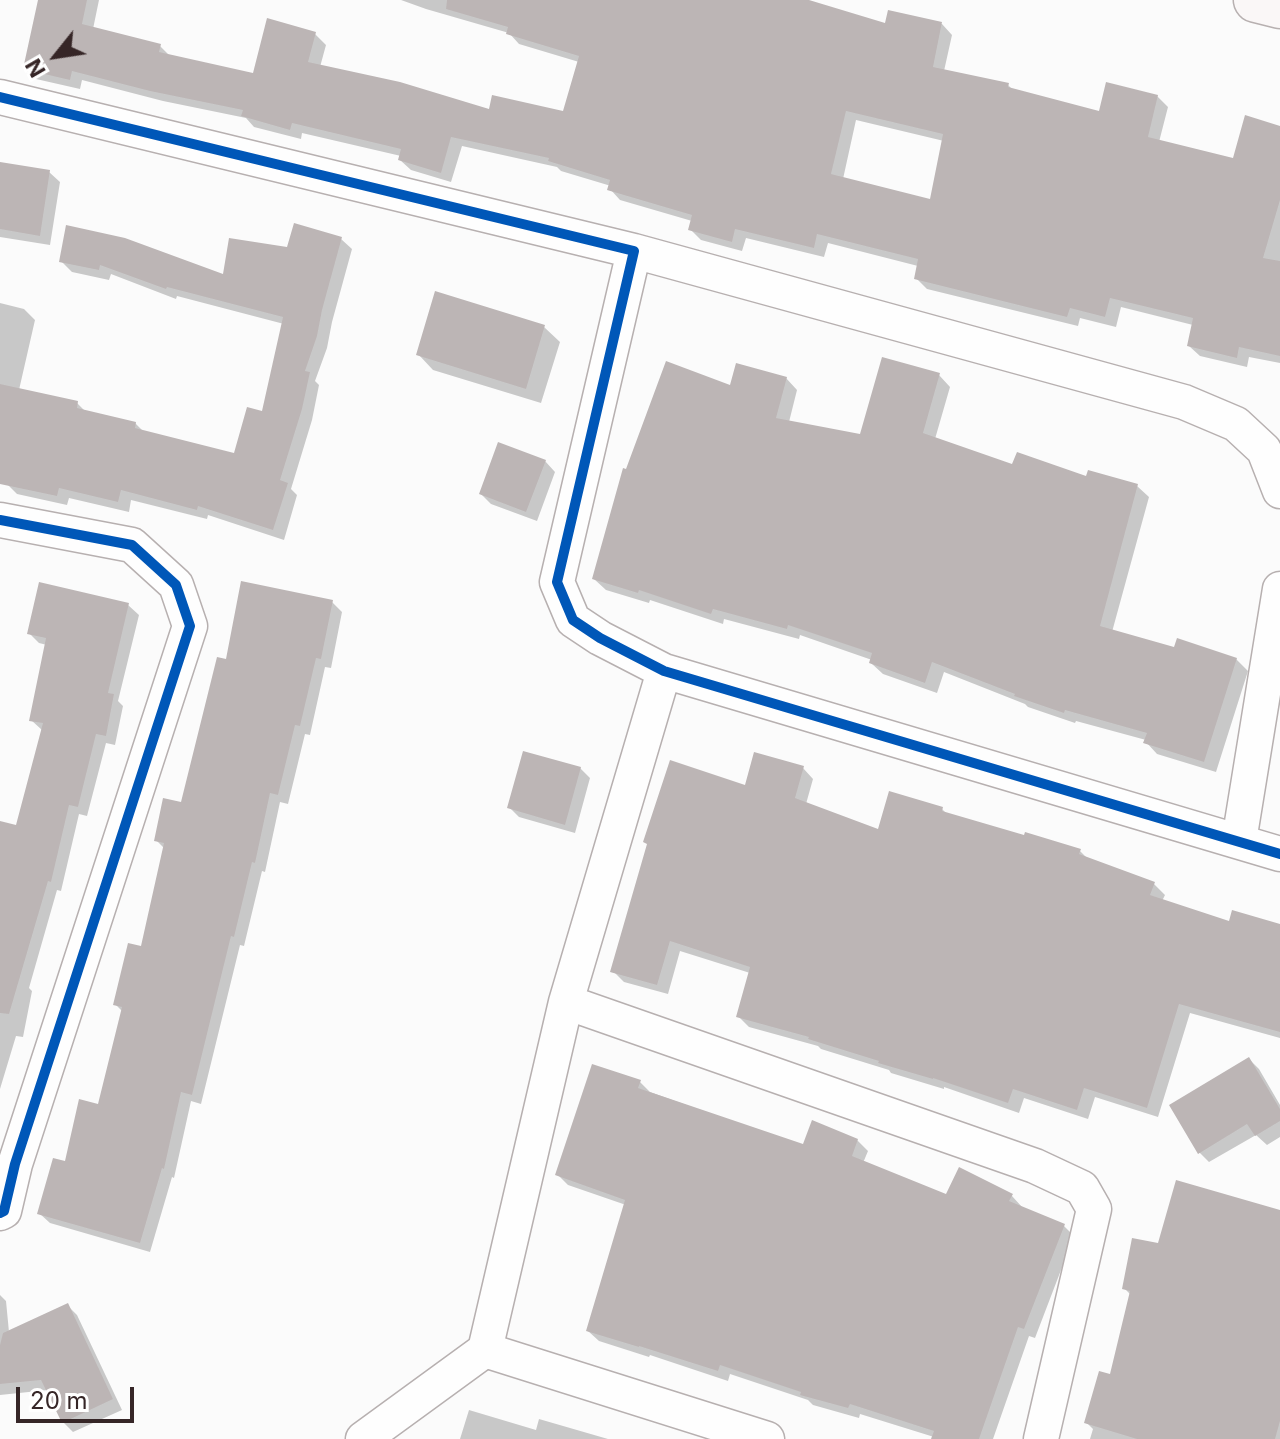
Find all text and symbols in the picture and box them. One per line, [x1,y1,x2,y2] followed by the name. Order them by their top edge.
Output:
[16,16,96,96] north arrow
[20,54,51,82] text: N
[20,1371,138,1421] scale bar
[30,1386,88,1415] text: 20 m

